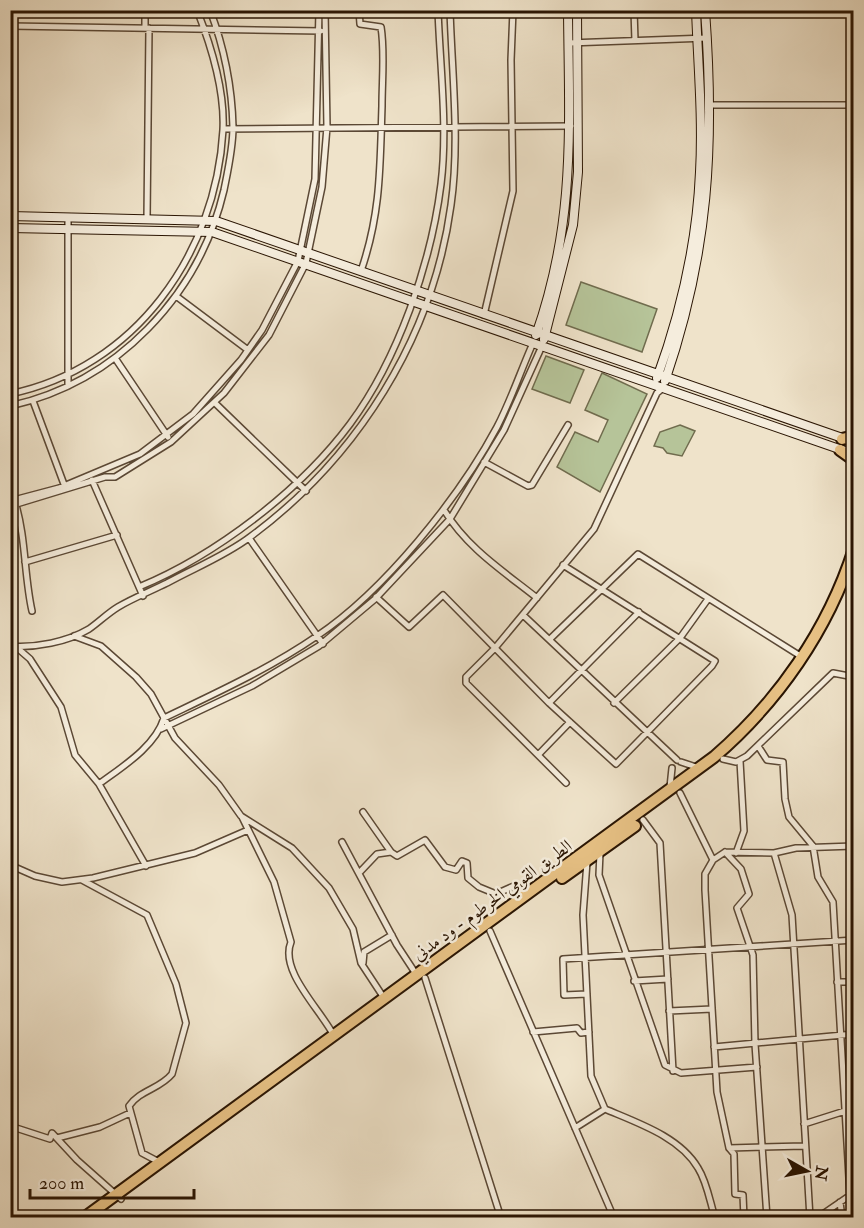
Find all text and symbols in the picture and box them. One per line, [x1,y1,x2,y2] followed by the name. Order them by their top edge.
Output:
[408,835,579,969] street label: الطريق القومي الخرطوم - ود مدني
[777,1141,837,1201] north arrow
[30,1162,194,1200] scale bar
[810,1164,832,1182] text: N
[39,1172,84,1195] text: 200 m

